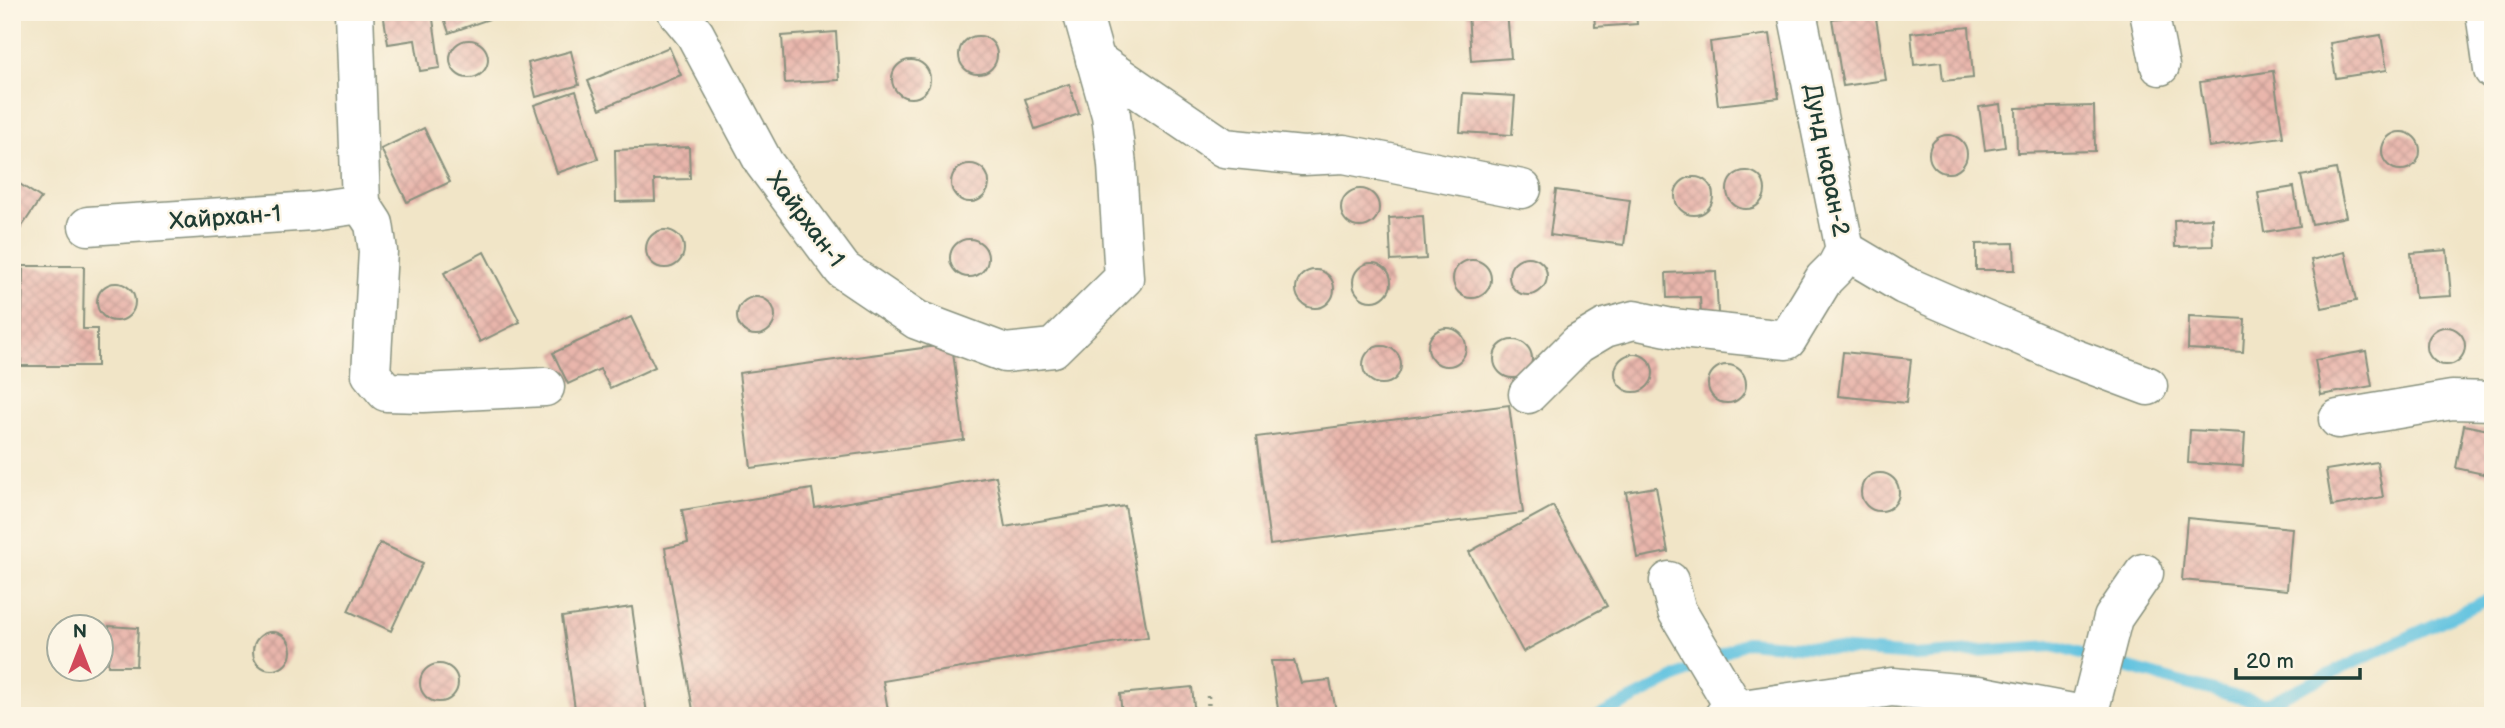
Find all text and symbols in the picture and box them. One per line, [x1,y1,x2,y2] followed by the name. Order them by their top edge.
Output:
[1798,81,1856,239] street label: Дунд наран-2
[760,166,851,273] street label: Хайрхан-1
[168,199,282,236] street label: Хайрхан-1
[46,612,116,682] north arrow
[73,621,87,644] text: N
[2236,637,2360,681] scale bar
[2246,649,2294,674] text: 20 m

